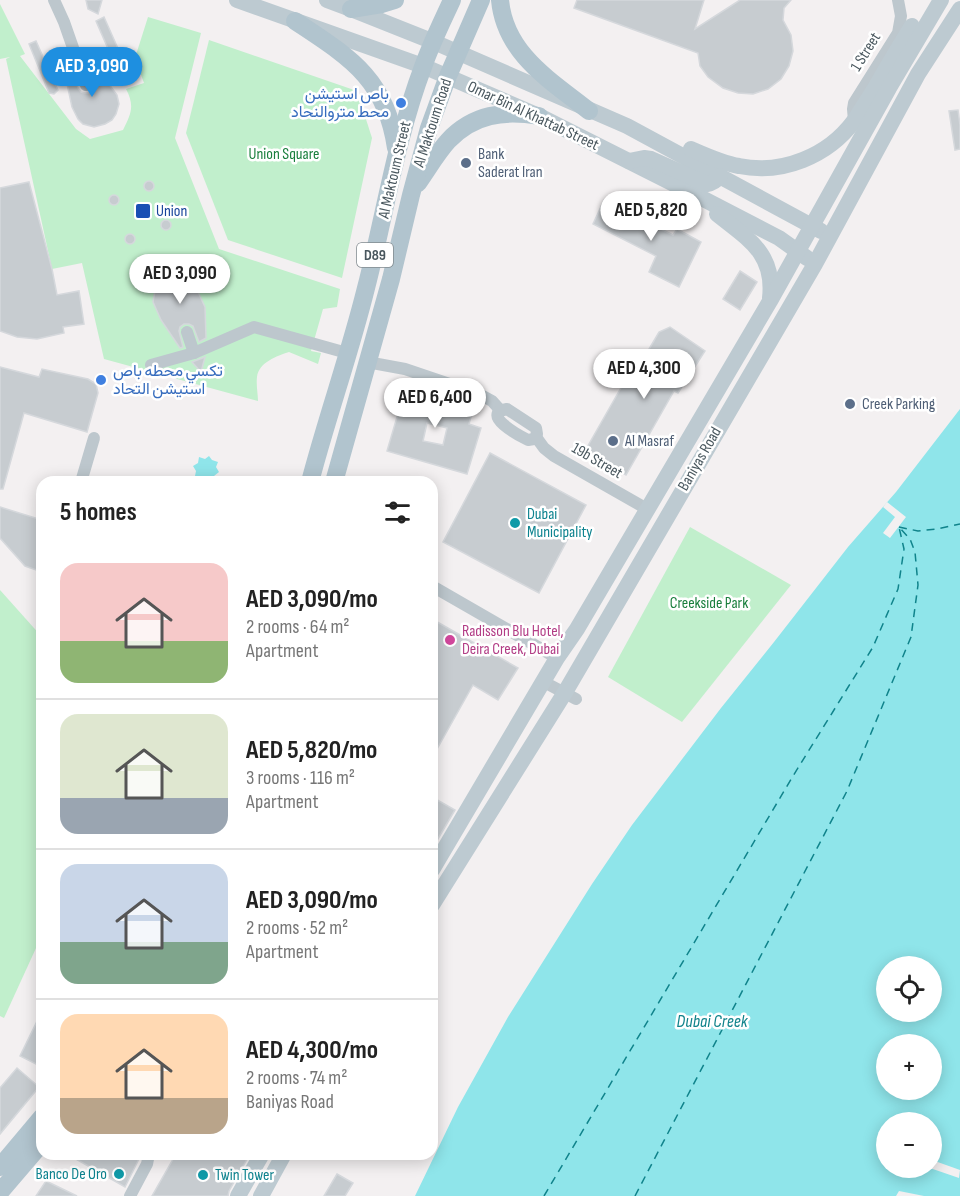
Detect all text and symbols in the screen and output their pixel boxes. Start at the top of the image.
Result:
street label: 1 Street [847,29,885,75]
pin: AED 3,090 [23,47,161,98]
text: AED 3,090 [55,54,129,78]
street label: Al Maktoum Road [409,76,456,171]
street label: Omar Bin Al Khattab Street [464,77,602,155]
place label: باص استيشن محط متروالنحاد [291,85,389,122]
marker: باص استيشن محط متروالنحاد [394,96,408,110]
street label: Al Maktoum Street [374,120,415,221]
park label: Union Square [249,145,319,164]
place label: Bank Saderat Iran [478,145,543,182]
marker: Bank Saderat Iran [459,156,473,170]
pin: AED 5,820 [582,191,720,242]
text: AED 5,820 [614,198,688,222]
marker: Union [134,202,152,220]
place label: Union [156,202,187,221]
road number: D89 [357,243,393,267]
pin: AED 3,090 [111,254,249,305]
text: AED 3,090 [143,261,217,285]
pin: AED 4,300 [575,349,713,400]
text: AED 4,300 [607,356,681,380]
place label: تكسي محطه باص استيشن التحاد [113,362,223,399]
marker: تكسي محطه باص استيشن التحاد [94,373,108,387]
pin: AED 6,400 [366,378,504,429]
text: AED 6,400 [398,385,472,409]
place label: Creek Parking [862,395,935,414]
marker: Creek Parking [843,397,857,411]
street label: Baniyas Road [674,424,726,494]
place label: Al Masraf [624,432,674,451]
marker: Al Masraf [606,434,620,448]
street label: 19b Street [568,439,626,483]
icon: filters [381,496,414,529]
text: 5 homes [60,497,137,528]
place label: Dubai Municipality [527,505,593,542]
marker: Dubai Municipality [508,516,522,530]
text: AED 3,090/mo [246,584,378,615]
icon: home [108,587,180,659]
park label: Creekside Park [670,594,748,613]
text: 2 rooms · 64 m² [246,615,350,639]
place label: Radisson Blu Hotel, Deira Creek, Dubai [462,622,564,659]
marker: Radisson Blu Hotel, Deira Creek, Dubai [443,633,457,647]
text: Apartment [246,639,319,663]
text: AED 5,820/mo [246,735,377,766]
icon: home [108,738,180,810]
text: 3 rooms · 116 m² [246,766,355,790]
text: Apartment [246,790,319,814]
text: AED 3,090/mo [246,885,378,916]
icon: home [108,888,180,960]
text: 2 rooms · 52 m² [246,916,348,940]
text: Apartment [246,940,319,964]
map controls [876,956,942,1178]
button: locate [876,956,942,1022]
water label: Dubai Creek [677,1011,749,1032]
button: + [876,1034,942,1100]
text: AED 4,300/mo [246,1035,378,1066]
icon: home [108,1038,180,1110]
text: 2 rooms · 74 m² [246,1066,347,1090]
text: Baniyas Road [246,1090,334,1114]
button: − [876,1112,942,1178]
place label: Banco De Oro [36,1165,107,1184]
place label: Twin Tower [215,1166,274,1185]
marker: Banco De Oro [112,1167,126,1181]
marker: Twin Tower [196,1168,210,1182]

